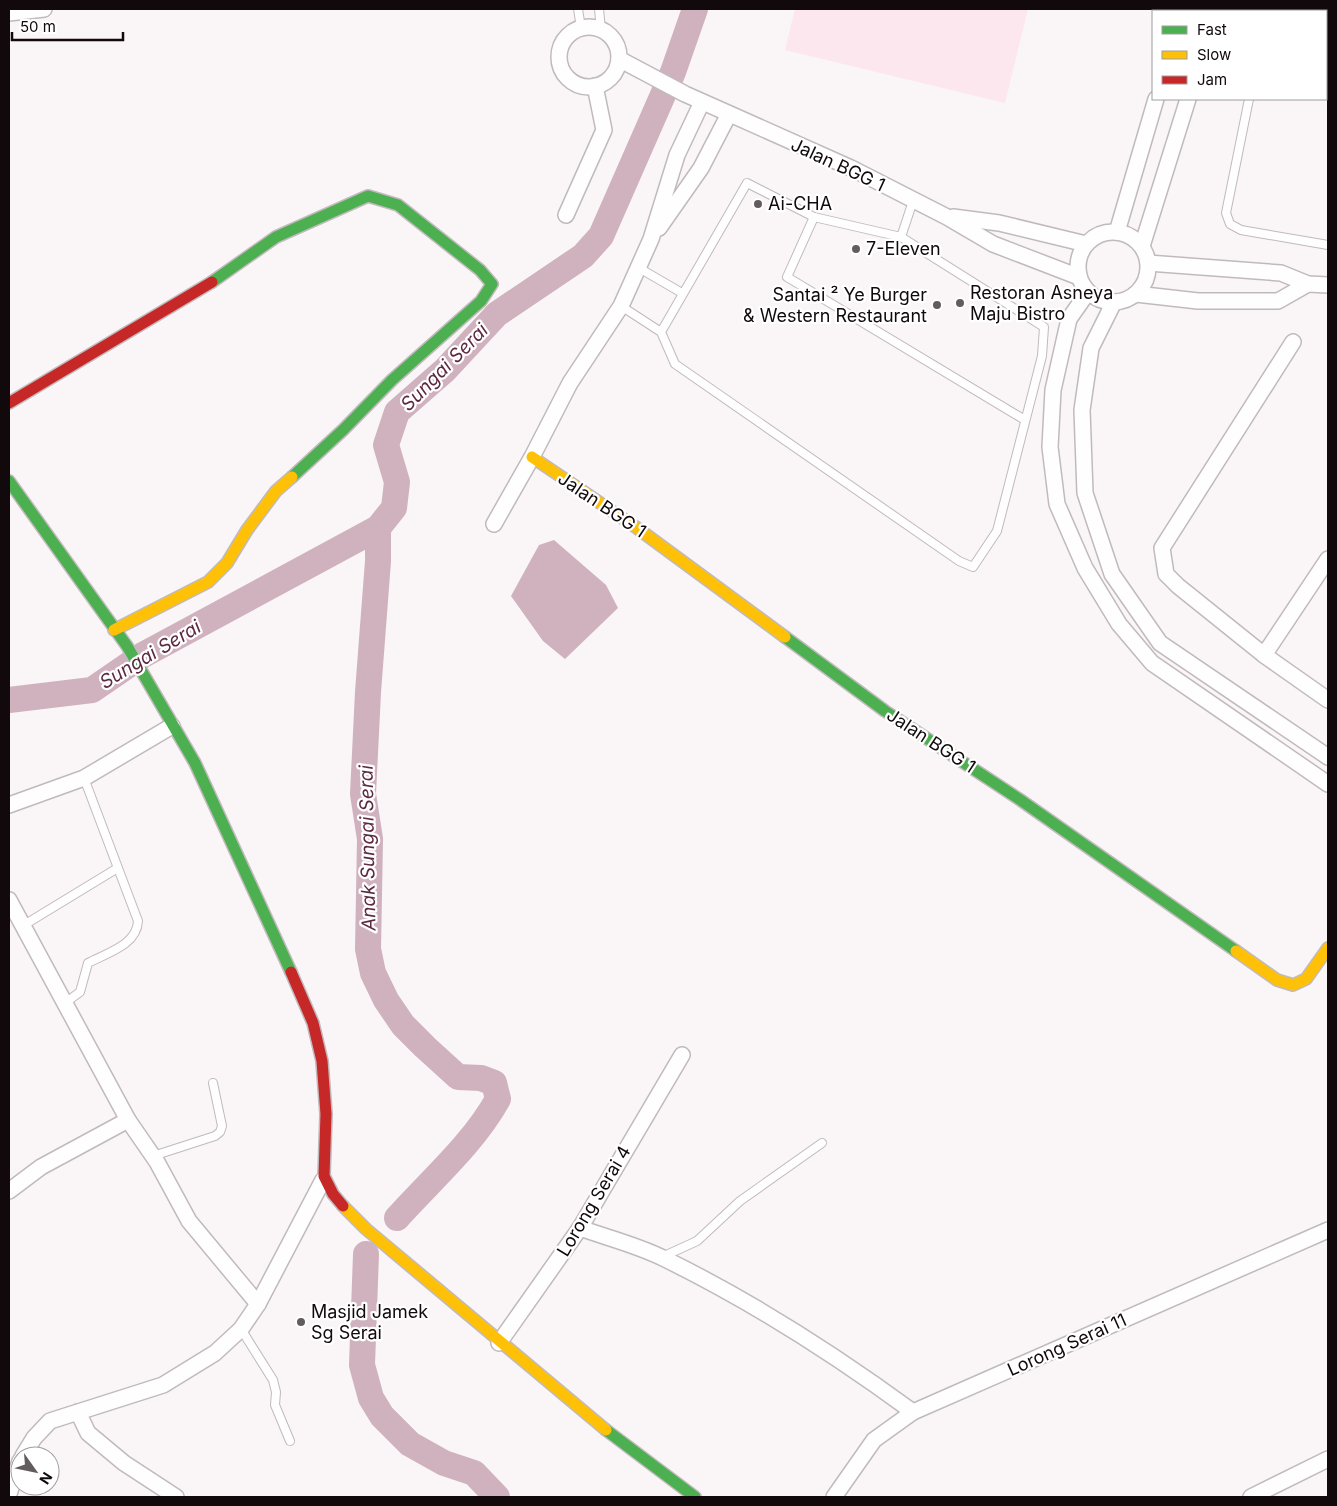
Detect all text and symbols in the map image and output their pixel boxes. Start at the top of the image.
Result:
scale bar [12,10,124,42]
legend [1152,10,1327,100]
text: 50 m [20,17,56,36]
text: Fast [1197,20,1227,39]
text: Slow [1197,45,1231,64]
text: Jam [1197,70,1227,89]
street label: Jalan BGG 1 [788,134,889,196]
place label: Ai-CHA [768,193,832,214]
marker: Ai-CHA [752,198,764,210]
place label: 7-Eleven [866,238,941,259]
marker: 7-Eleven [850,243,862,255]
place label: Restoran Asneya Maju Bistro [970,282,1113,324]
place label: Santai ² Ye Burger & Western Restaurant [743,284,927,326]
marker: Restoran Asneya Maju Bistro [954,297,966,309]
marker: Santai ² Ye Burger & Western Restaurant [931,299,943,311]
water label: Sungai Serai [396,319,493,416]
street label: Jalan BGG 1 [554,467,650,542]
water label: Sungai Serai [95,615,205,694]
street label: Jalan BGG 1 [883,704,980,777]
water label: Anak Sungai Serai [355,764,380,932]
street label: Lorong Serai 4 [552,1142,635,1260]
place label: Masjid Jamek Sg Serai [311,1301,428,1343]
street label: Lorong Serai 11 [1004,1309,1130,1380]
marker: Masjid Jamek Sg Serai [295,1316,307,1328]
north arrow [10,1446,60,1496]
text: N [36,1469,56,1487]

